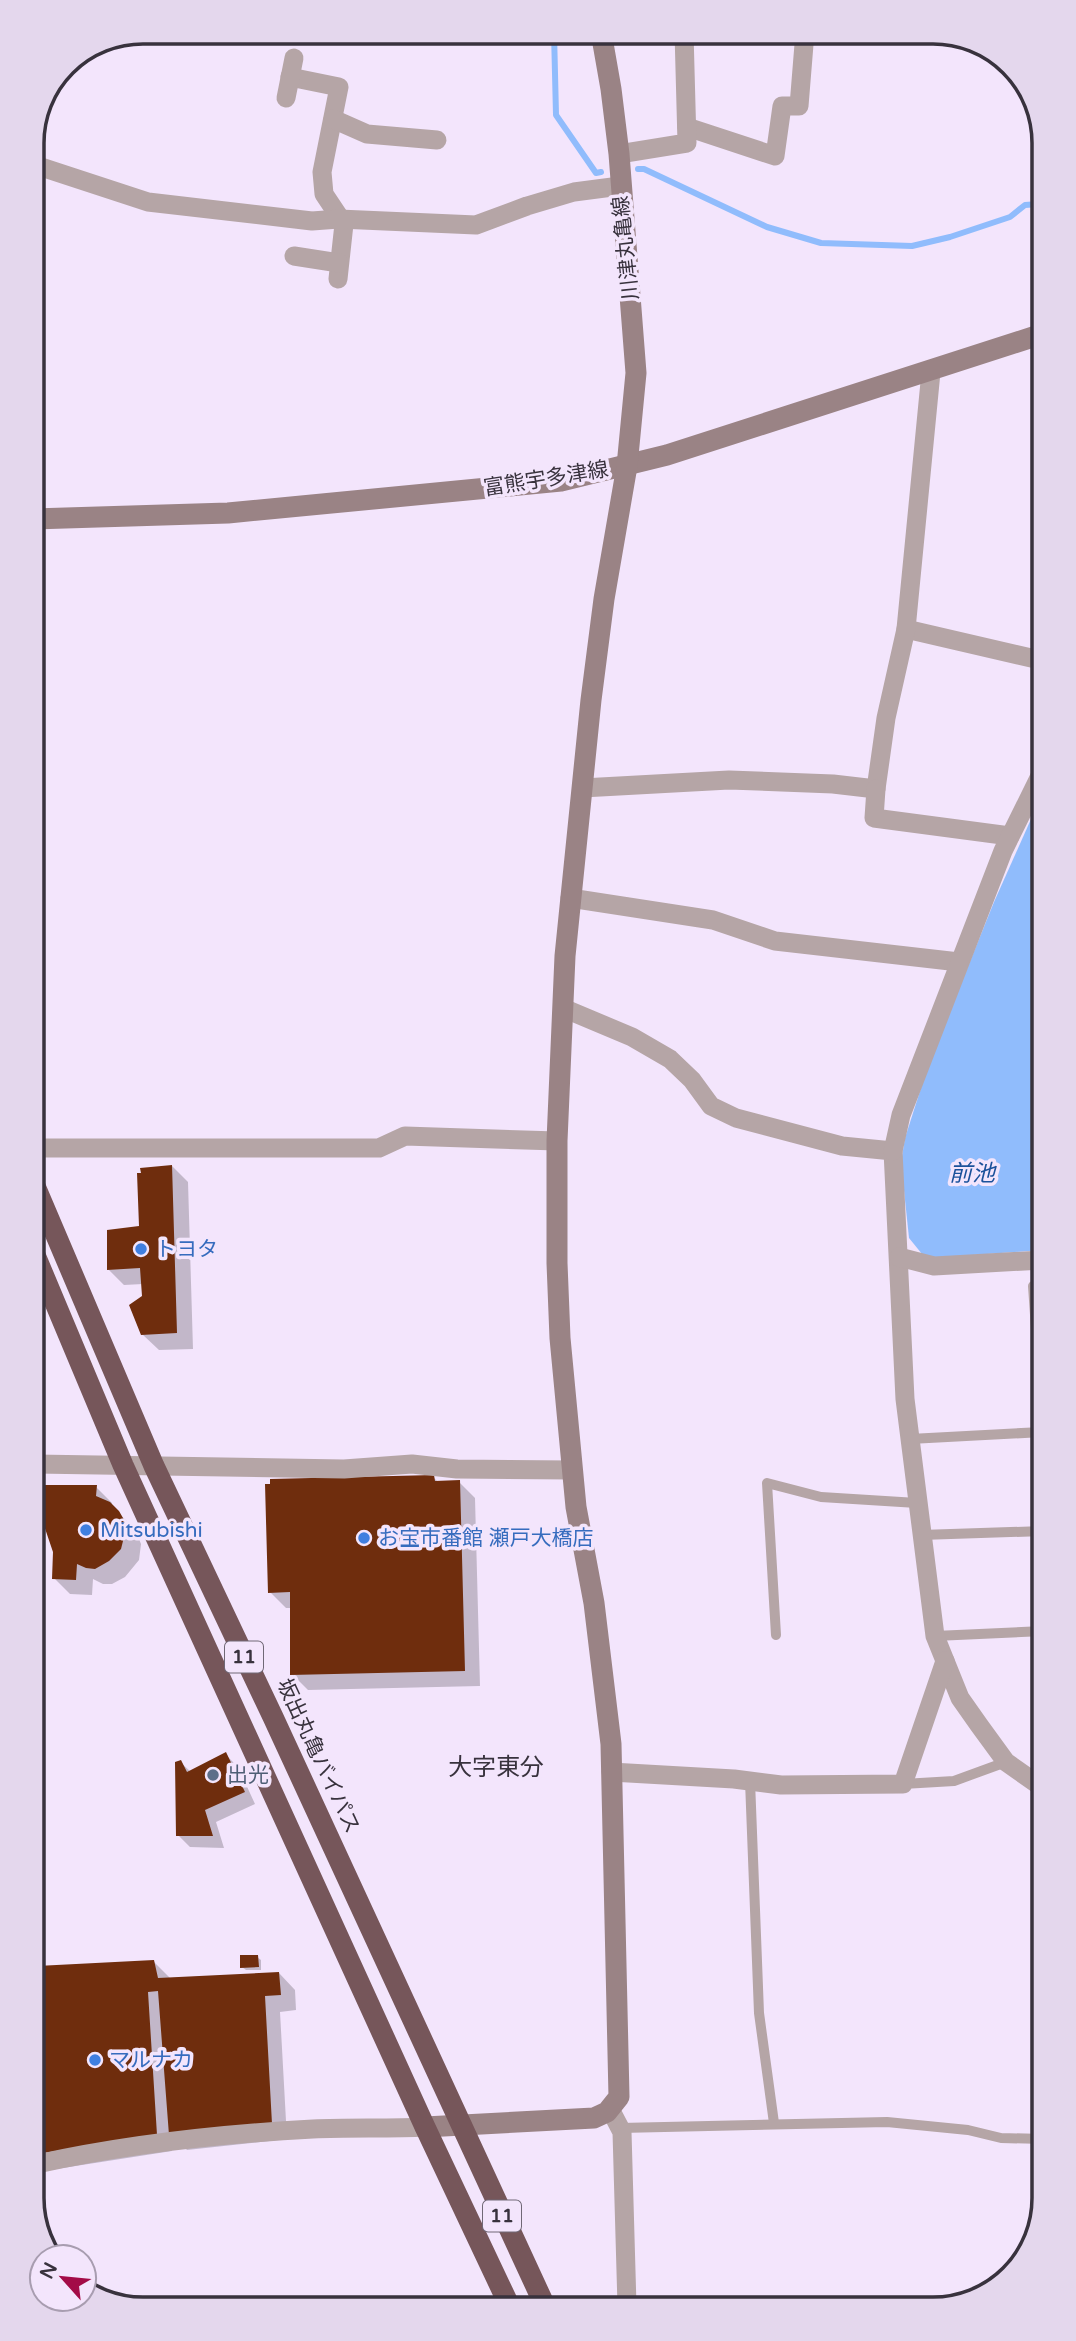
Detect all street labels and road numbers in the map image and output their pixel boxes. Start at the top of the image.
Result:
street label: 川津丸亀線 [608,194,644,302]
street label: 富熊宇多津線 [482,457,610,501]
road number: 11 [225,1642,263,1672]
street label: 坂出丸亀バイパス [271,1675,365,1837]
road number: 11 [483,2200,521,2232]

